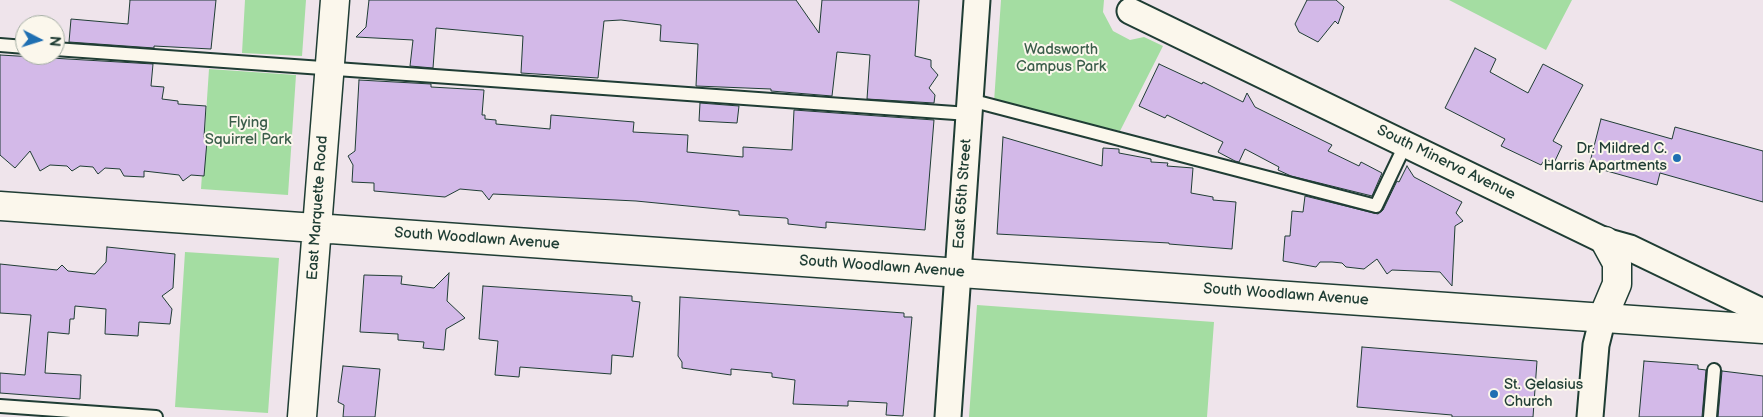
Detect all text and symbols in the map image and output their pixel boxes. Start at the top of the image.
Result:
north arrow [15,15,65,65]
text: N [46,35,63,47]
park label: Wadsworth Campus Park [1016,41,1106,76]
park label: Flying Squirrel Park [205,114,291,149]
street label: South Minerva Avenue [1374,122,1518,204]
street label: East Marquette Road [304,135,332,281]
street label: East 65th Street [950,138,976,250]
place label: Dr. Mildred C. Harris Apartments [1544,140,1667,175]
marker: Dr. Mildred C. Harris Apartments [1671,152,1683,164]
street label: South Woodlawn Avenue [394,224,560,254]
street label: South Woodlawn Avenue [799,252,965,282]
street label: South Woodlawn Avenue [1203,280,1369,310]
place label: St. Gelasius Church [1504,376,1583,411]
marker: St. Gelasius Church [1488,388,1500,400]

